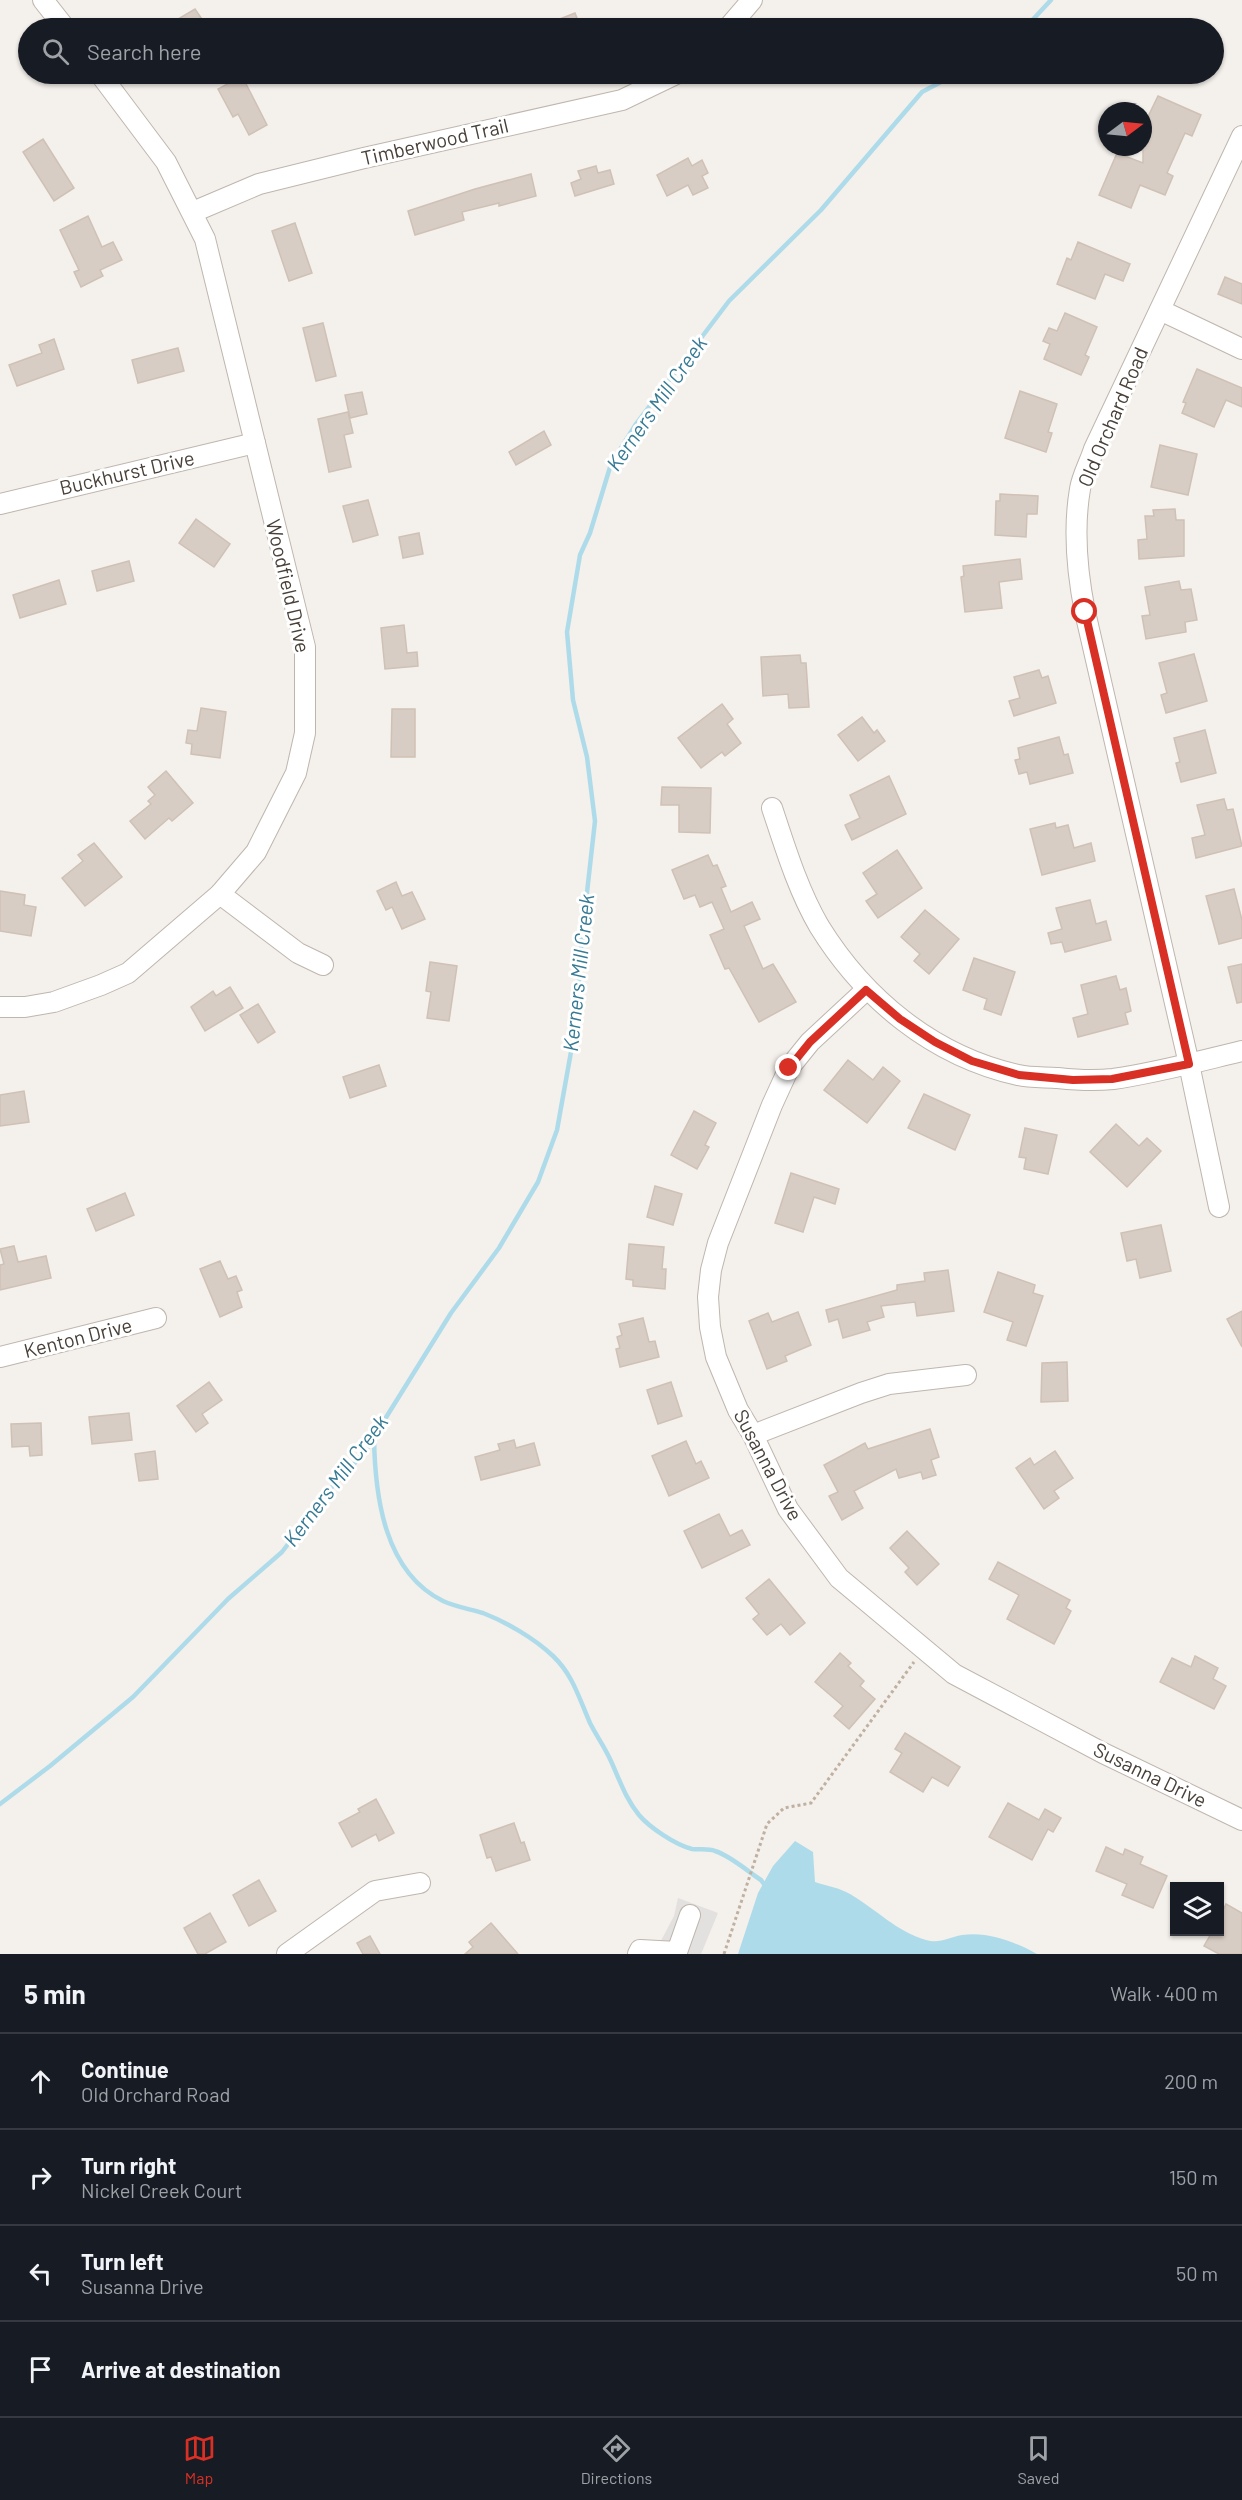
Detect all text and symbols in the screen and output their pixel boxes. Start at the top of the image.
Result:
search box [18,18,1224,84]
icon: search [39,35,72,68]
text: Search here [87,38,201,64]
north arrow [1098,102,1152,156]
street label: Timberwood Trail [359,112,511,170]
water label: Kerners Mill Creek [600,331,712,475]
street label: Old Orchard Road [1072,343,1152,490]
street label: Buckhurst Drive [57,445,196,499]
street label: Woodfield Drive [262,517,316,655]
route start [1071,598,1097,624]
water label: Kerners Mill Creek [557,892,598,1053]
route end [775,1054,801,1080]
street label: Kenton Drive [21,1312,134,1362]
street label: Susanna Drive [730,1405,808,1524]
water label: Kerners Mill Creek [277,1409,393,1551]
street label: Susanna Drive [1090,1736,1211,1812]
map controls [1170,1882,1224,1936]
button: layers [1170,1882,1224,1936]
text: 5 min [24,1978,86,2009]
text: Walk · 400 m [1110,1981,1218,2005]
text: Continue [81,2056,169,2082]
icon: ahead [24,2065,57,2098]
text: 200 m [1164,2069,1218,2093]
text: Old Orchard Road [81,2082,230,2106]
text: Turn right [81,2152,176,2178]
icon: right [24,2161,57,2194]
text: 150 m [1169,2165,1218,2189]
text: Nickel Creek Court [81,2178,242,2202]
text: Turn left [81,2248,164,2274]
icon: left [24,2257,57,2290]
text: 50 m [1176,2261,1218,2285]
text: Susanna Drive [81,2274,204,2298]
icon: arrive [24,2353,57,2386]
text: Arrive at destination [81,2356,280,2382]
tab: Map [183,2432,216,2487]
tab: Directions [581,2432,652,2487]
tab: Saved [1017,2432,1059,2487]

